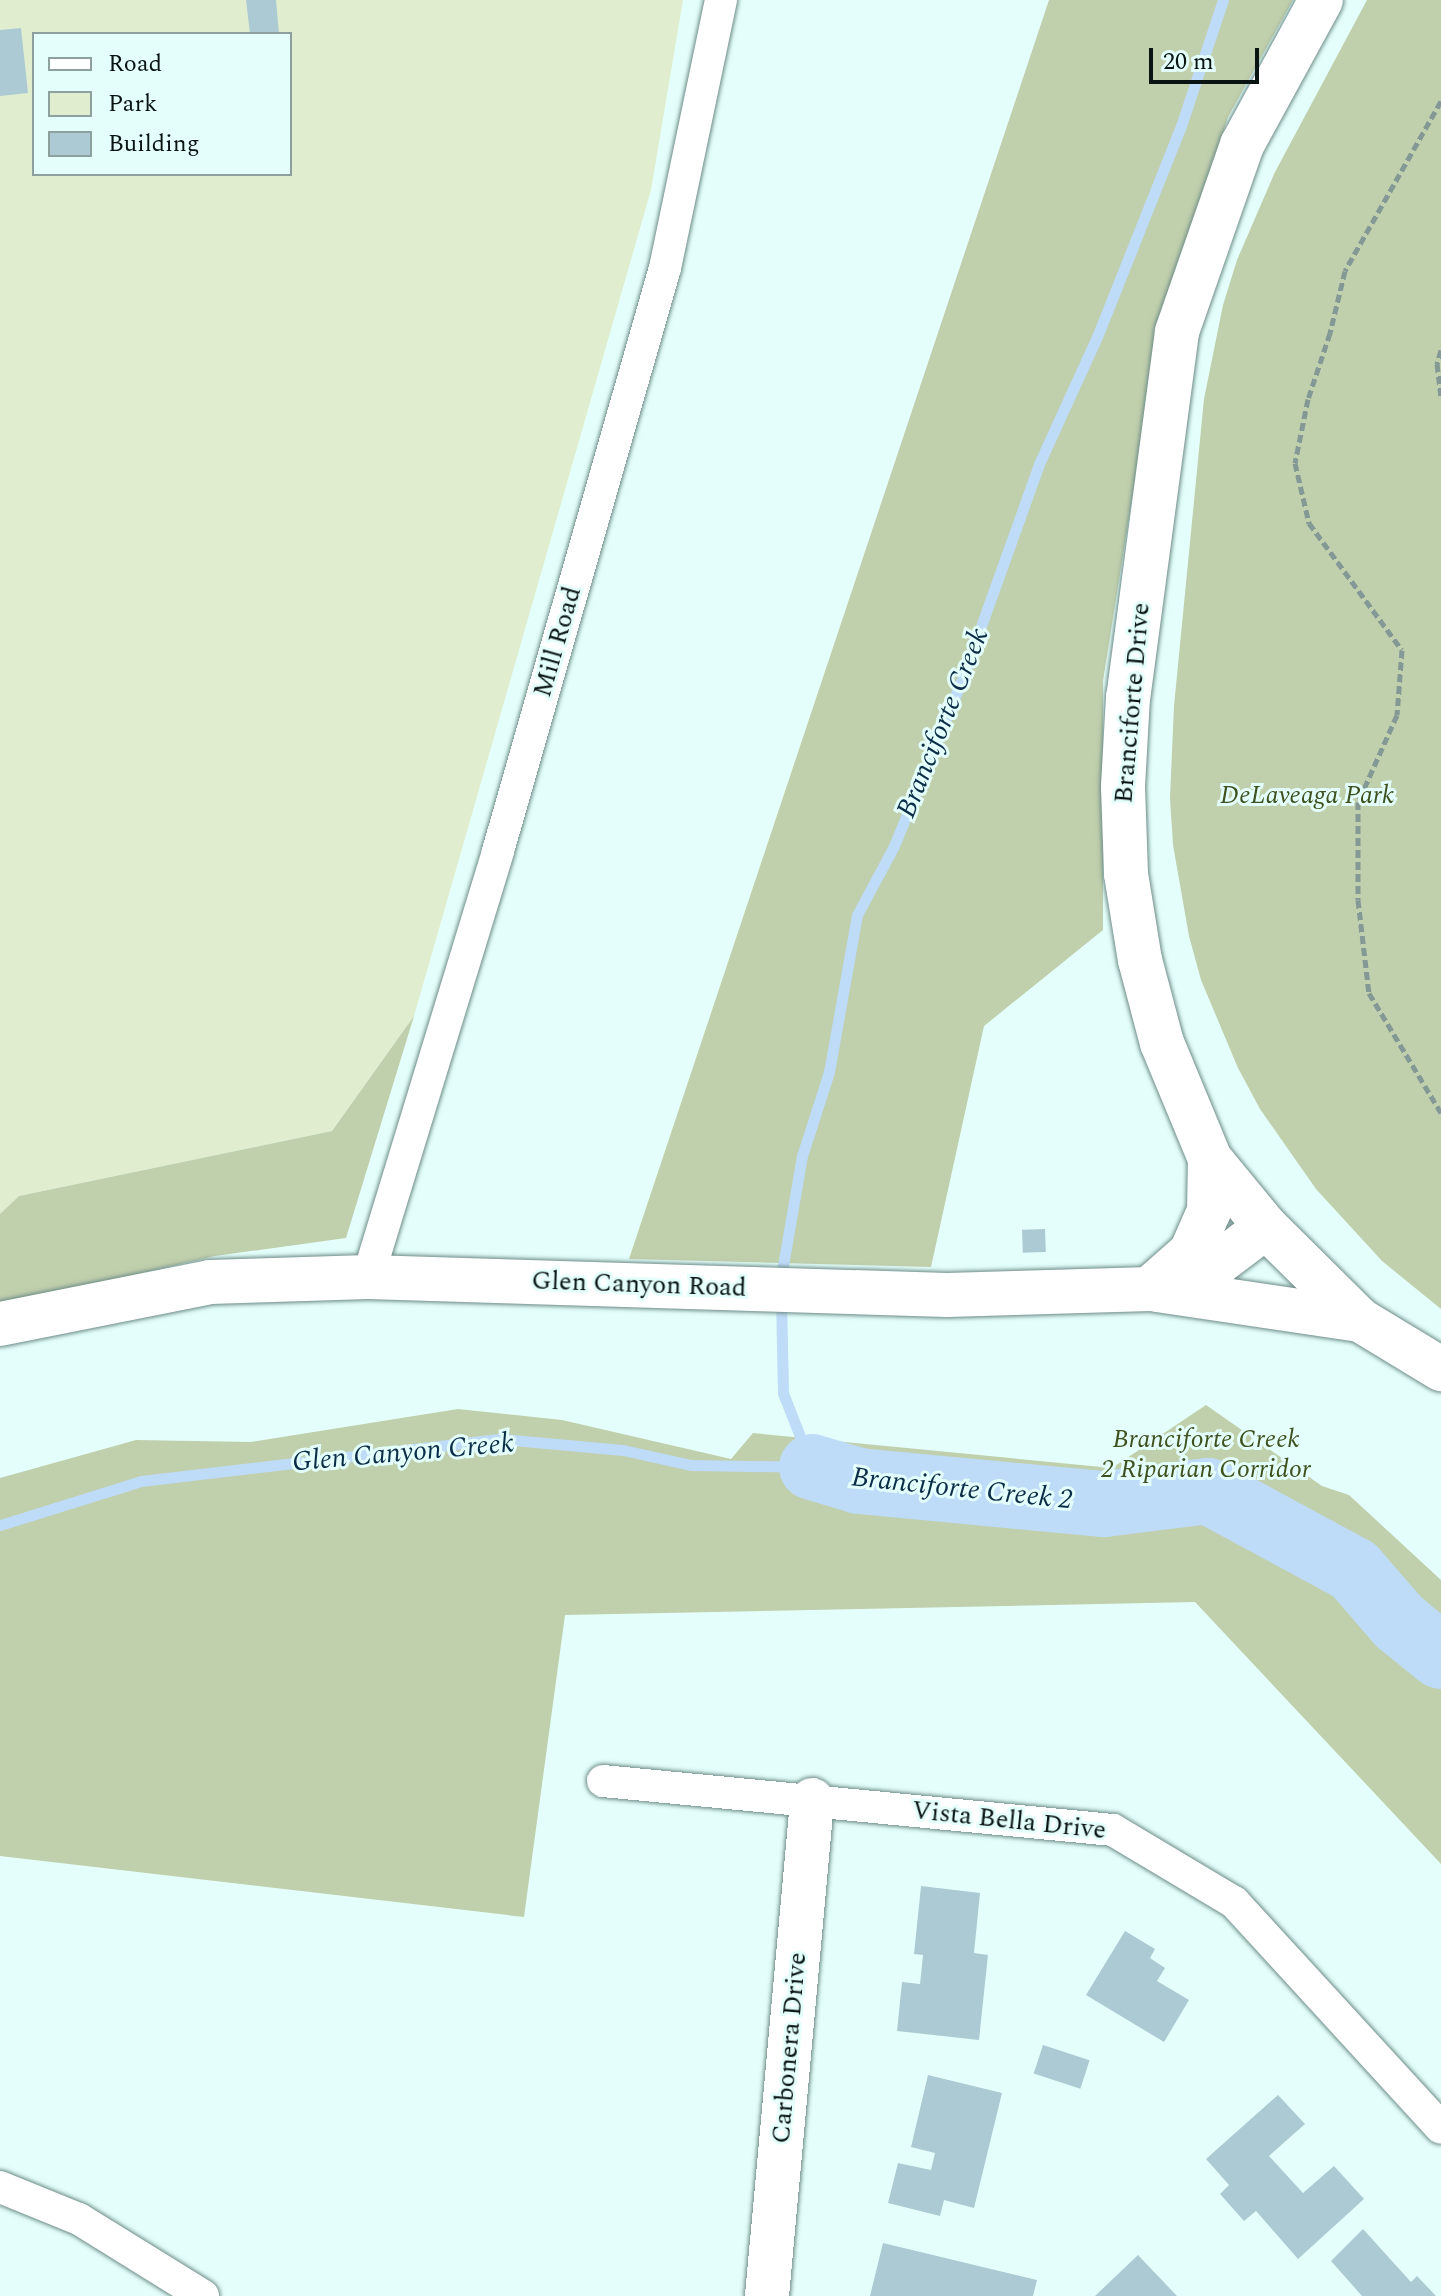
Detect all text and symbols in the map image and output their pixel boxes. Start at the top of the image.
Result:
legend [32,32,292,176]
scale bar [1153,32,1263,82]
text: 20 m [1163,44,1214,80]
text: Road [108,46,162,82]
text: Park [108,86,158,122]
text: Building [108,126,200,162]
street label: Mill Road [527,583,589,701]
street label: Branciforte Drive [1109,601,1157,805]
water label: Branciforte Creek [890,623,996,823]
park label: DeLaveaga Park [1220,780,1394,812]
street label: Glen Canyon Road [531,1266,747,1304]
park label: Branciforte Creek 2 Riparian Corridor [1101,1424,1311,1486]
water label: Glen Canyon Creek [291,1427,515,1479]
water label: Branciforte Creek 2 [850,1461,1074,1517]
street label: Vista Bella Drive [910,1795,1108,1847]
street label: Carbonera Drive [766,1951,814,2145]

